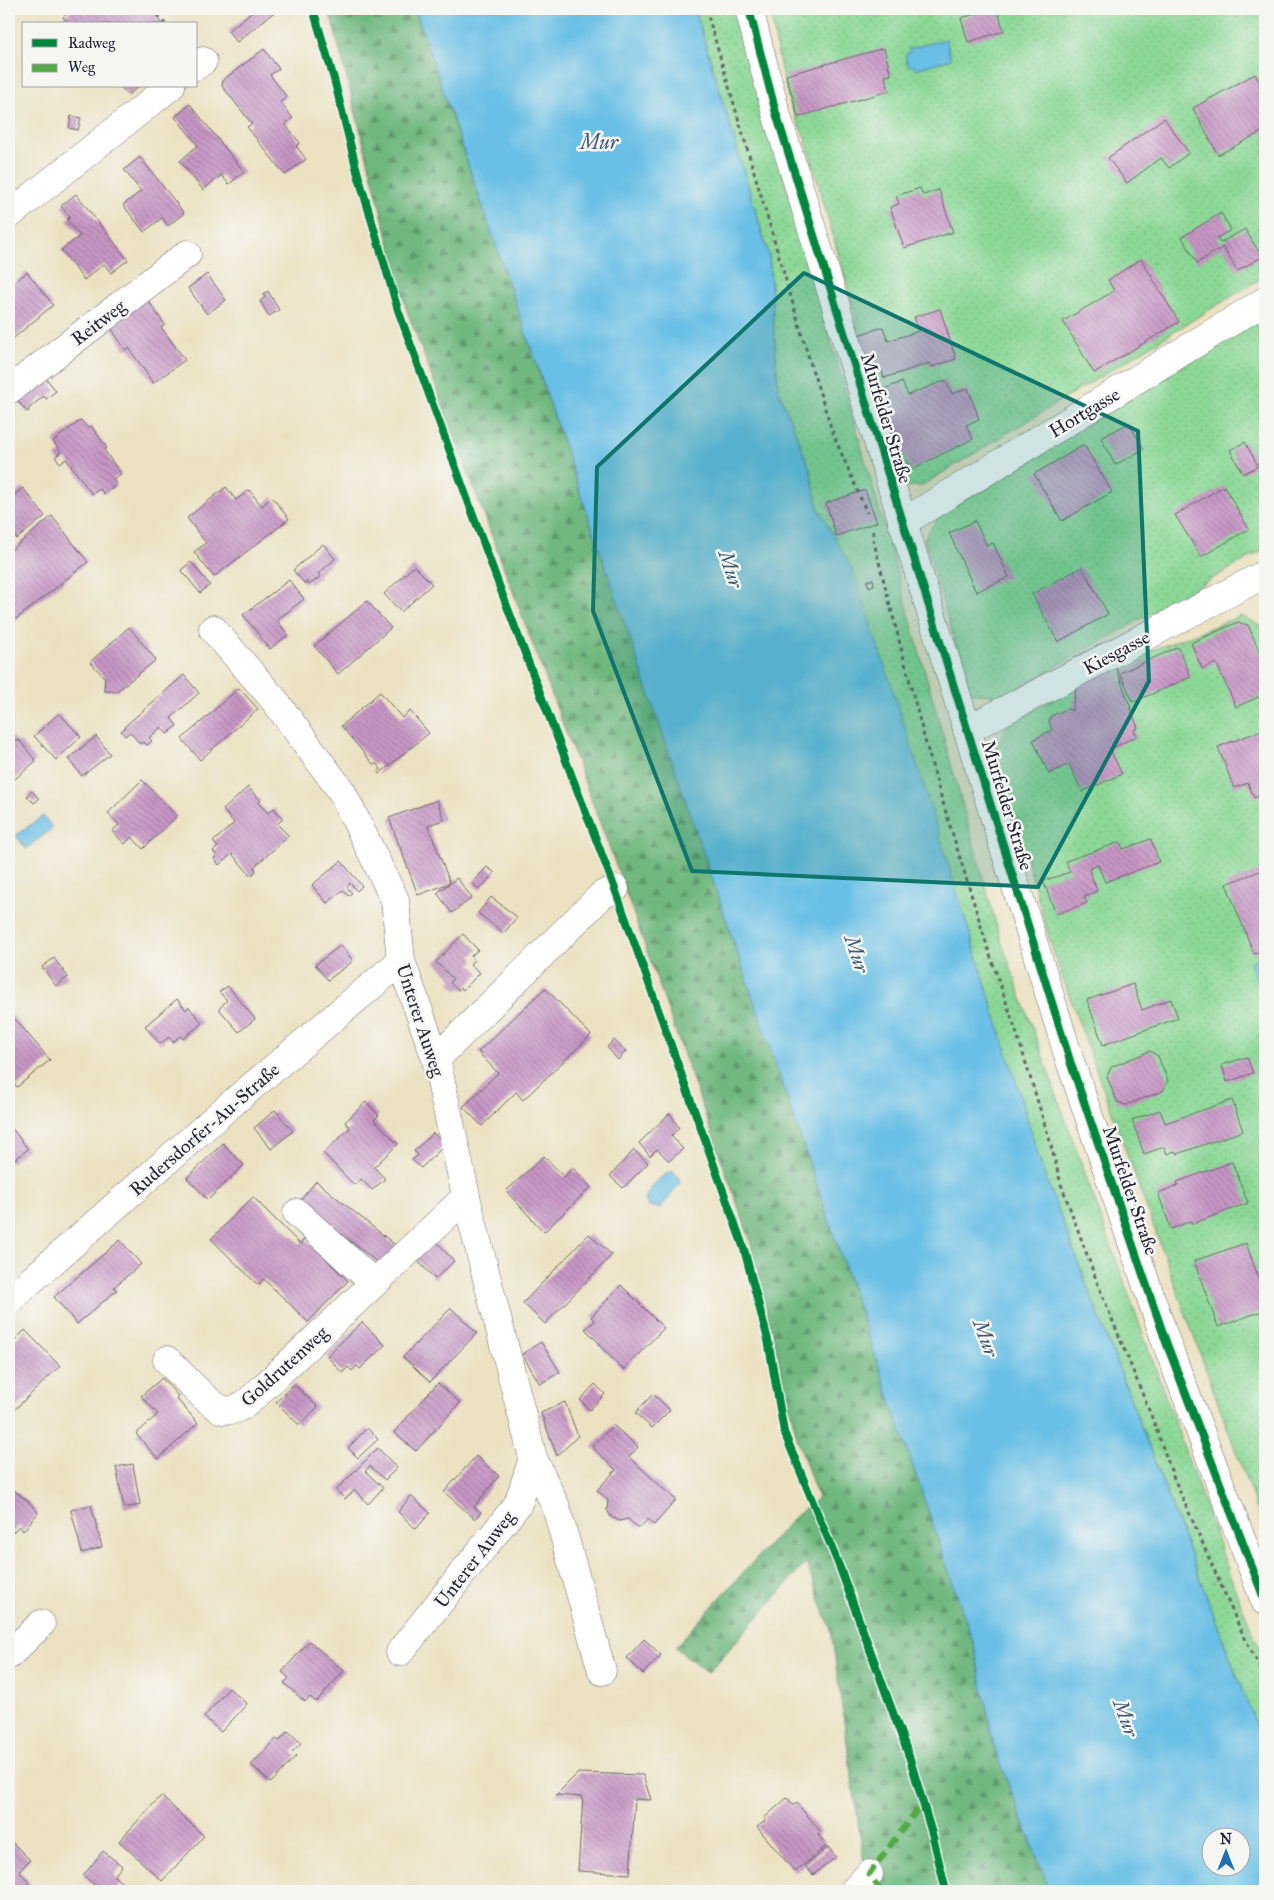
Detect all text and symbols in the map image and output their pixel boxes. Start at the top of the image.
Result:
legend [22,22,198,88]
text: Radweg [68,34,116,52]
text: Weg [68,58,96,76]
water label: Mur [578,130,620,154]
street label: Reitweg [67,294,131,351]
street label: Murfelder Straße [856,350,917,486]
street label: Hortgasse [1045,382,1124,443]
water label: Mur [713,545,749,592]
street label: Kiesgasse [1079,625,1154,680]
street label: Murfelder Straße [977,737,1038,873]
water label: Mur [839,930,875,977]
street label: Unterer Auweg [391,961,450,1080]
street label: Rudersdorfer-Au-Straße [125,1058,284,1201]
street label: Murfelder Straße [1098,1123,1163,1258]
water label: Mur [968,1314,1004,1362]
street label: Goldrutenweg [236,1321,333,1412]
street label: Unterer Auweg [429,1506,520,1613]
water label: Mur [1108,1694,1144,1742]
north arrow [1202,1828,1252,1878]
text: N [1220,1831,1232,1848]

